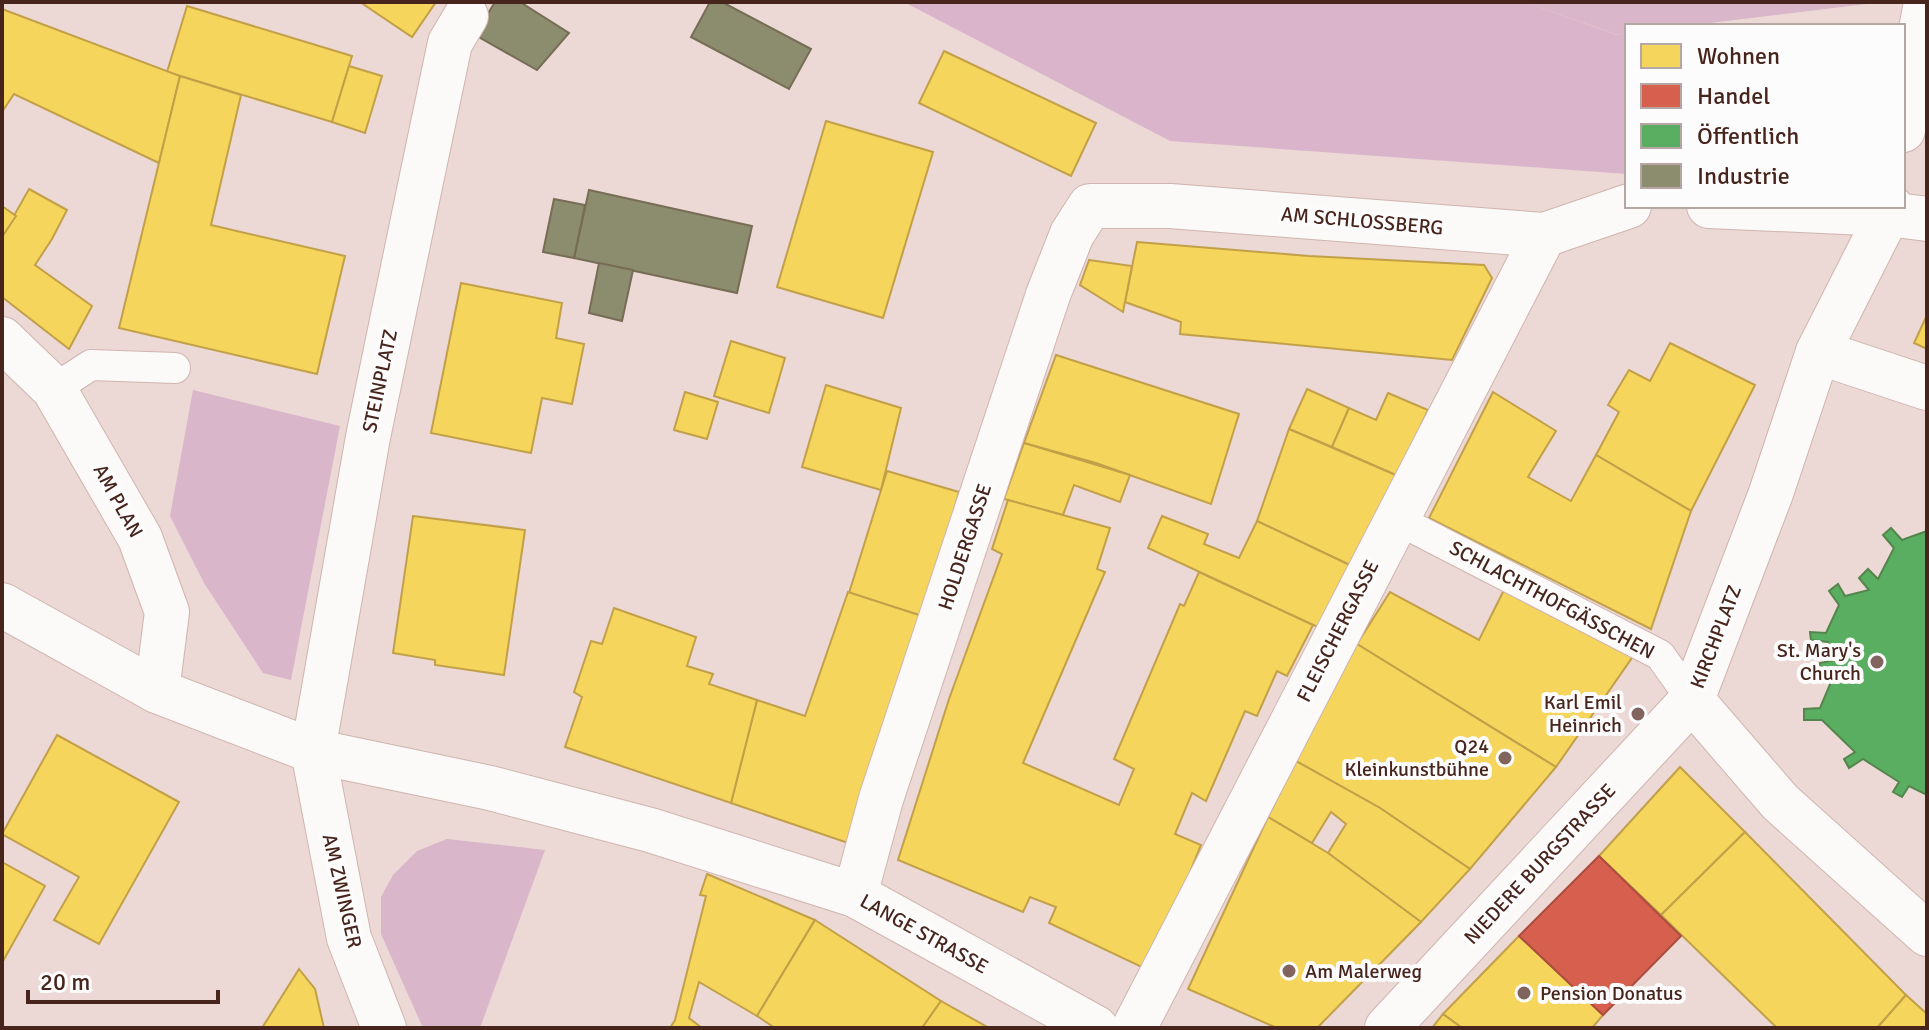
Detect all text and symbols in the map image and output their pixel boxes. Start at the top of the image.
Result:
legend [1625,24,1905,208]
text: Wohnen [1697,41,1780,71]
text: Handel [1697,81,1770,111]
text: Öffentlich [1697,121,1799,151]
text: Industrie [1697,161,1790,191]
street label: AM SCHLOSSBERG [1280,201,1444,241]
street label: STEINPLATZ [357,327,403,435]
street label: AM PLAN [88,460,148,542]
street label: HOLDERGASSE [933,481,997,613]
street label: SCHLACHTHOFGÄSSCHEN [1445,535,1659,665]
street label: FLEISCHERGASSE [1291,556,1385,706]
street label: KIRCHPLATZ [1685,582,1747,692]
place label: St. Mary's Church [1777,638,1861,686]
marker: St. Mary's Church [1868,653,1886,671]
place label: Karl Emil Heinrich [1544,690,1622,738]
marker: Karl Emil Heinrich [1629,705,1647,723]
place label: Q24 Kleinkunstbühne [1344,734,1489,782]
marker: Q24 Kleinkunstbühne [1496,749,1514,767]
street label: NIEDERE BURGSTRASSE [1459,778,1621,950]
street label: AM ZWINGER [317,831,367,951]
street label: LANGE STRASSE [855,888,993,980]
scale bar [28,954,218,1004]
place label: Am Malerweg [1305,959,1422,984]
marker: Am Malerweg [1280,962,1298,980]
text: 20 m [40,967,90,997]
place label: Pension Donatus [1540,981,1683,1006]
marker: Pension Donatus [1515,984,1533,1002]

